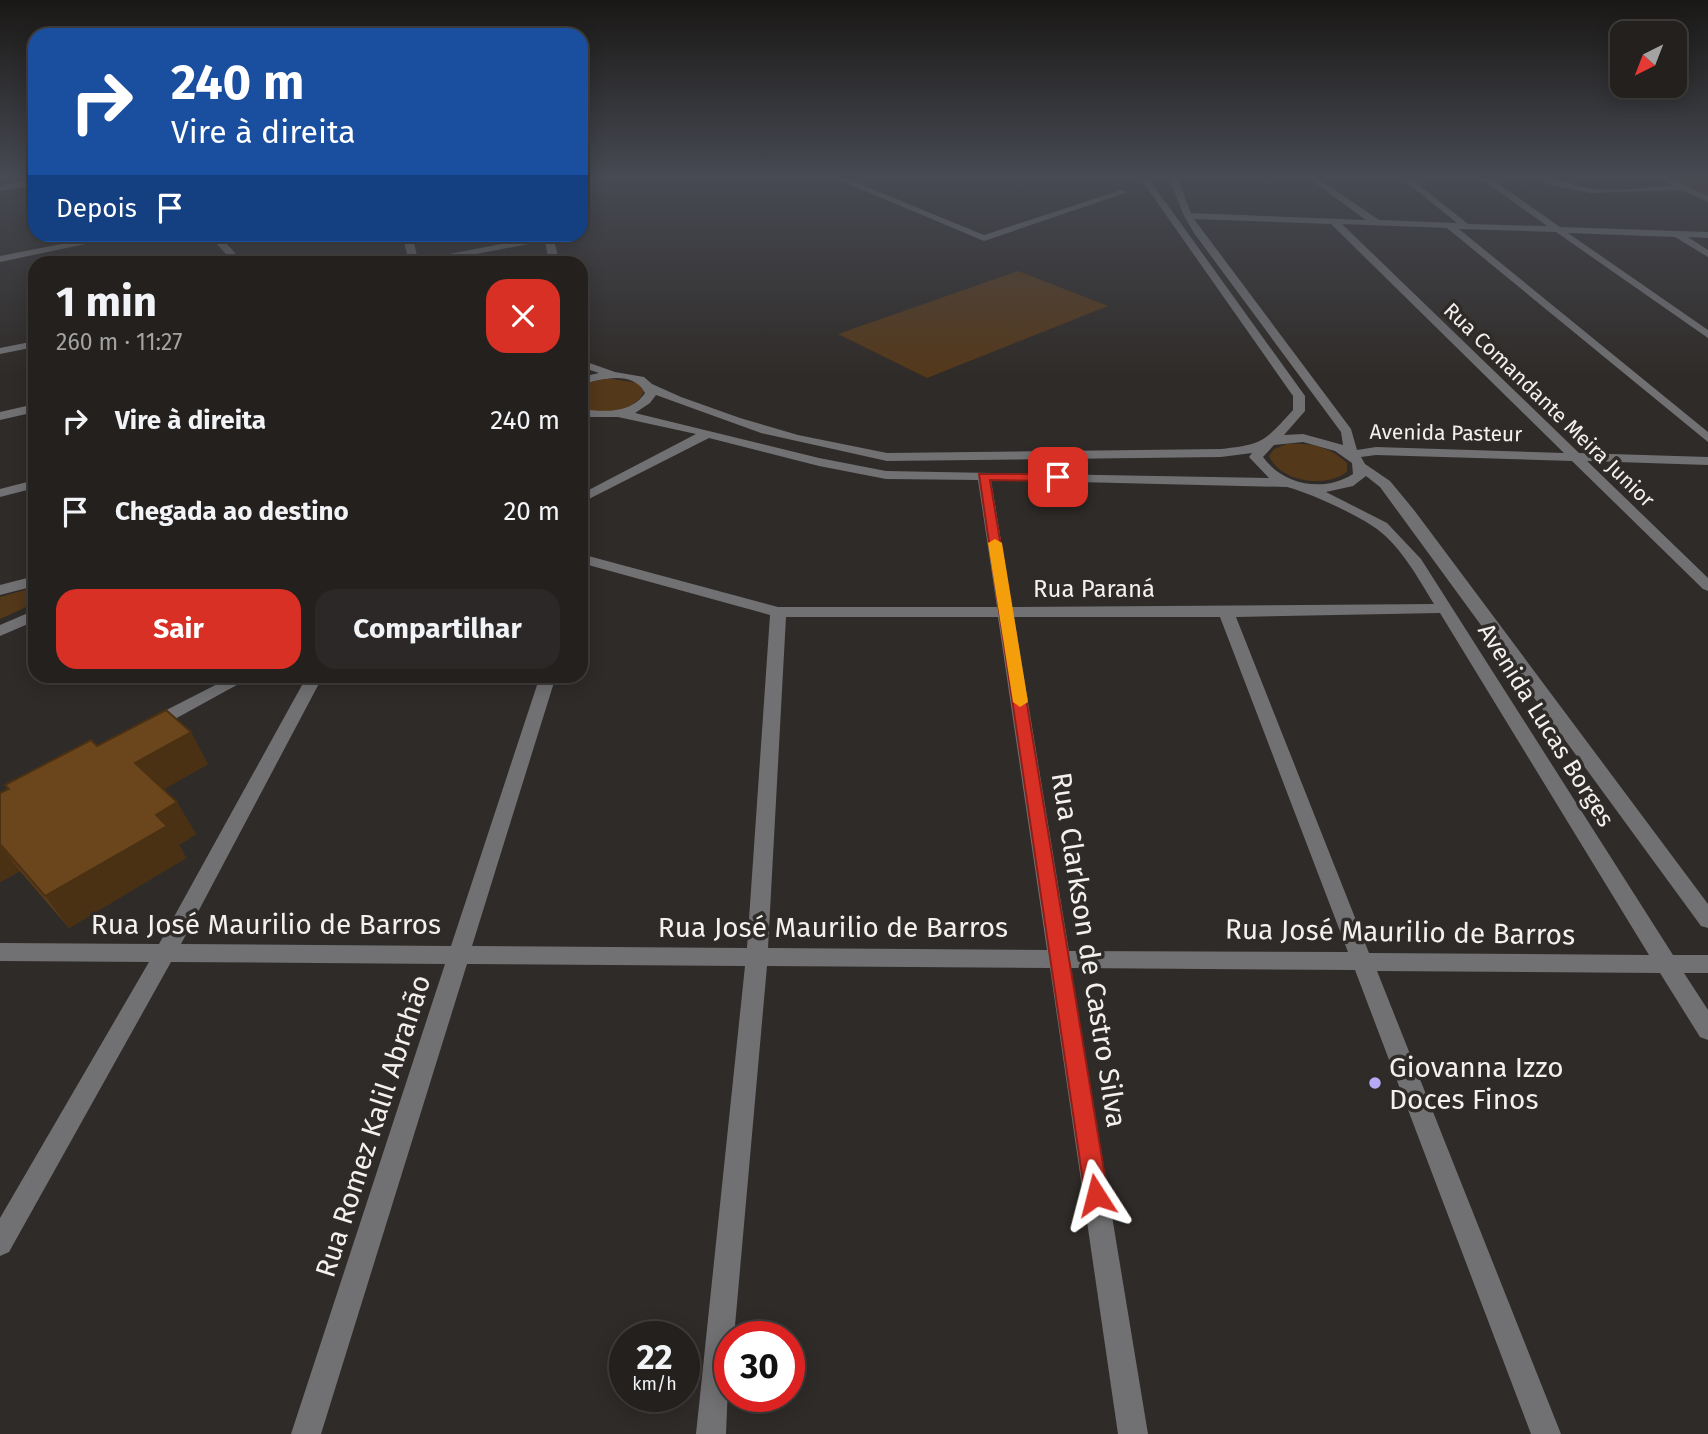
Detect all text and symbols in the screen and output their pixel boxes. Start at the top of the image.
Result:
north arrow [1610,21,1687,98]
map controls [1610,21,1687,98]
text: 240 m [171,53,304,112]
icon: right [56,56,147,147]
text: Vire à direita [171,113,356,151]
icon: arrive [151,189,189,227]
text: Depois [56,193,137,224]
text: 1 min [56,277,157,327]
button: close [486,279,560,353]
street label: Rua Comandante Meira Junior [1438,297,1660,513]
text: 260 m · 11:27 [56,328,182,356]
icon: right [56,402,94,440]
text: Vire à direita [115,405,266,436]
text: 240 m [490,405,560,436]
street label: Avenida Pasteur [1369,419,1523,447]
pin [1028,447,1088,507]
icon: arrive [1039,458,1077,496]
icon: arrive [56,493,94,531]
text: Chegada ao destino [115,496,349,527]
text: 20 m [503,496,560,527]
street label: Rua Paraná [1033,575,1155,603]
button: Sair [56,589,301,669]
button: Compartilhar [315,589,560,669]
street label: Avenida Lucas Borges [1472,618,1620,832]
street label: Rua Clarkson de Castro Silva [1045,770,1133,1130]
street label: Rua José Maurilio de Barros [91,908,441,941]
street label: Rua José Maurilio de Barros [658,911,1008,944]
street label: Rua José Maurilio de Barros [1225,912,1575,952]
street label: Rua Romez Kalil Abrahão [308,971,438,1281]
place label: Giovanna Izzo Doces Finos [1389,1051,1564,1116]
marker: Giovanna Izzo Doces Finos [1367,1075,1383,1091]
position arrow [1059,1158,1133,1232]
speed limit sign: 30 [714,1321,805,1412]
text: 22 [636,1336,673,1378]
text: km/h [632,1373,677,1395]

